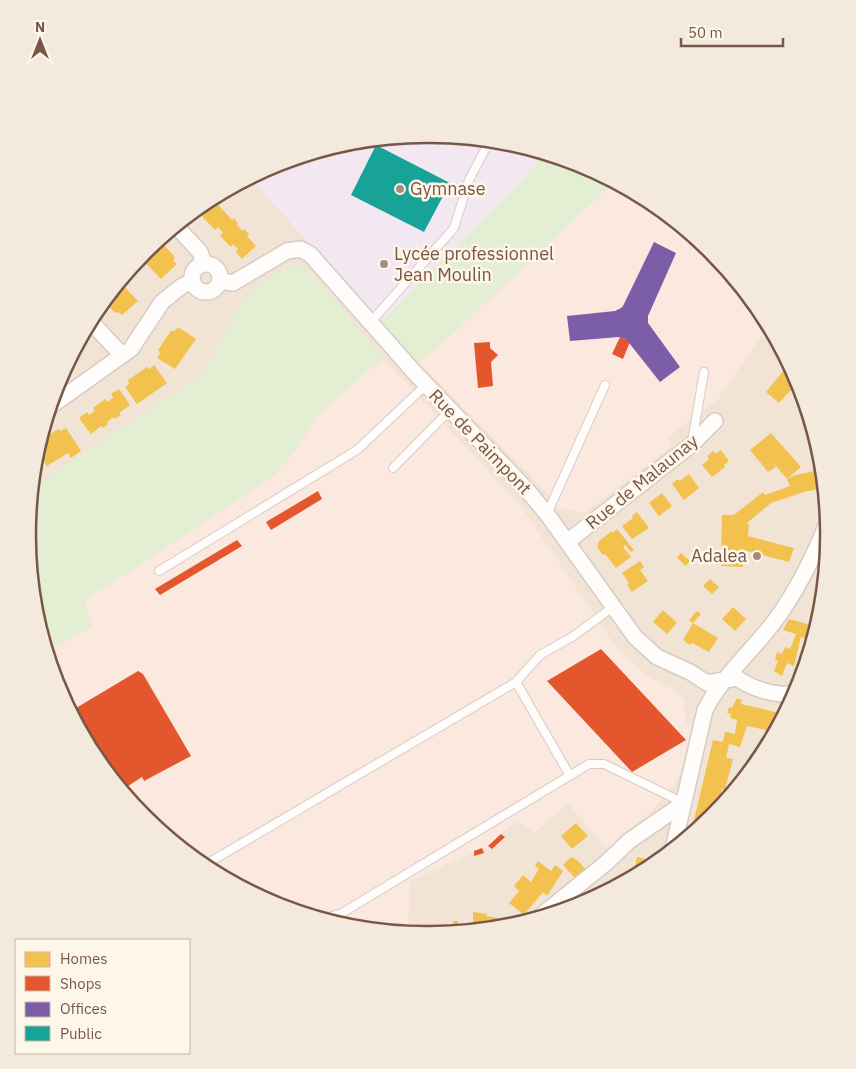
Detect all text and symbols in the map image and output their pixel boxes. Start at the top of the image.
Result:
north arrow [15,15,65,65]
scale bar [681,15,784,47]
text: N [35,18,45,36]
text: 50 m [688,23,723,42]
place label: Gymnase [410,177,486,200]
marker: Gymnase [394,183,406,195]
place label: Lycée professionnel Jean Moulin [394,242,554,286]
marker: Lycée professionnel Jean Moulin [378,258,390,270]
street label: Rue de Paimpont [424,384,537,499]
street label: Rue de Malaunay [581,429,703,534]
place label: Adalea [691,544,747,567]
marker: Adalea [751,550,763,562]
legend [15,939,190,1054]
text: Homes [60,949,108,968]
text: Shops [60,974,102,993]
text: Offices [60,999,107,1018]
text: Public [60,1024,102,1043]

